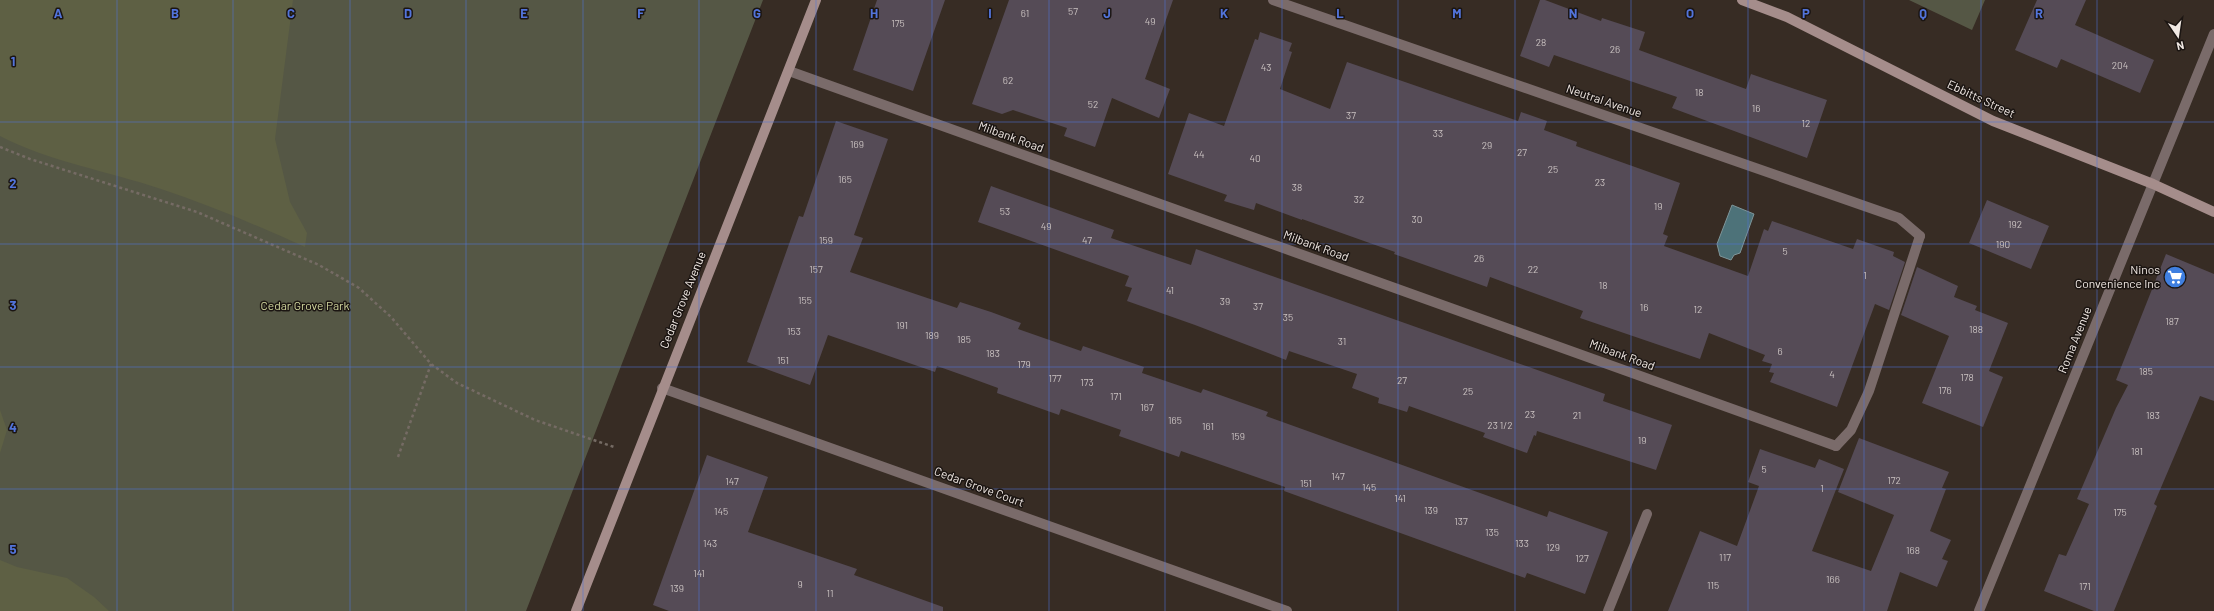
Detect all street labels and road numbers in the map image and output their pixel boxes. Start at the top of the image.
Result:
street label: Ebbitts Street [1945,76,2018,120]
street label: Neutral Avenue [1565,81,1644,120]
street label: Milbank Road [977,118,1046,154]
street label: Milbank Road [1282,227,1351,263]
street label: Cedar Grove Avenue [656,249,708,350]
street label: Roma Avenue [2054,304,2094,375]
street label: Milbank Road [1588,336,1657,372]
street label: Cedar Grove Court [933,463,1026,509]

